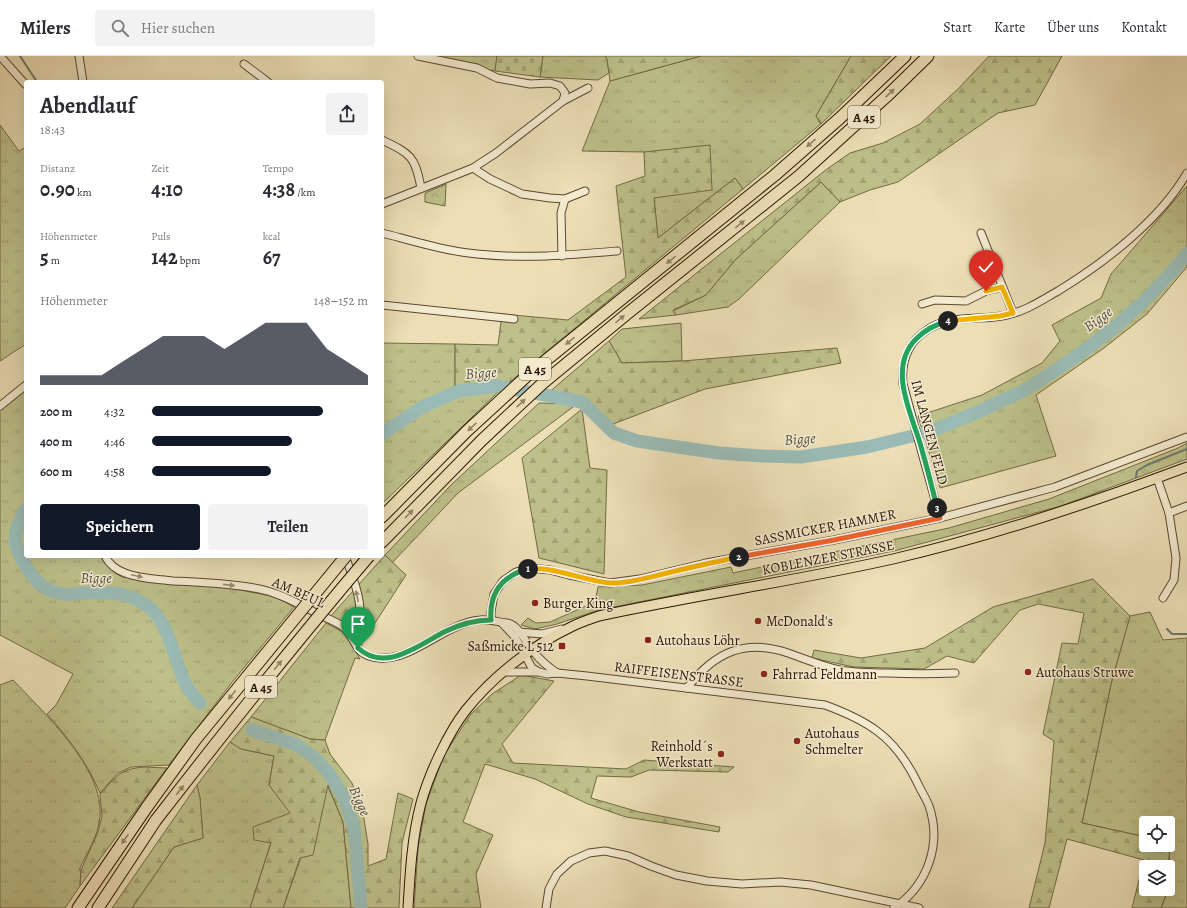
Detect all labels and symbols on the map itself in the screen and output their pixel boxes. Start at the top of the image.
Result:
one-way arrow [885,88,895,98]
road number: A 45 [848,106,880,128]
one-way arrow [806,139,816,148]
one-way arrow [734,219,745,228]
pin [969,250,1003,291]
one-way arrow [665,255,676,264]
water label: Bigge [1080,301,1117,336]
pin: 4 [938,311,958,331]
one-way arrow [615,314,625,323]
one-way arrow [564,337,575,346]
road number: A 45 [519,358,551,380]
water label: Bigge [465,362,498,384]
street label: IM LANGEN FELD [906,378,953,487]
one-way arrow [516,398,526,408]
one-way arrow [467,422,477,432]
water label: Bigge [784,428,817,450]
pin: 3 [927,498,947,518]
street label: SASSMICKER HAMMER [753,504,898,551]
one-way arrow [404,509,414,519]
street label: KOBLENZER STRASSE [760,535,896,580]
pin: 2 [729,547,749,567]
pin: 1 [518,559,538,579]
water label: Bigge [80,568,112,588]
street label: AM BEUL [268,572,329,613]
one-way arrow [131,573,143,579]
one-way arrow [223,581,235,588]
one-way arrow [354,590,360,602]
place label: Burger King [543,594,613,613]
marker: Burger King [530,598,540,608]
pin [341,607,375,648]
place label: McDonald's [766,612,833,631]
marker: McDonald's [753,616,763,626]
place label: Autohaus Löhr [655,631,741,650]
marker: Autohaus Löhr [643,635,653,645]
place label: Saßmicke L 512 [467,637,554,656]
marker: Saßmicke L 512 [557,641,567,651]
street label: RAIFFEISENSTRASSE [613,657,745,692]
one-way arrow [273,660,282,671]
place label: Autohaus Struwe [1035,663,1134,682]
place label: Fahrrad Feldmann [772,665,878,684]
marker: Autohaus Struwe [1023,667,1033,677]
marker: Fahrrad Feldmann [759,669,769,679]
road number: A 45 [245,676,277,698]
one-way arrow [228,689,237,700]
place label: Autohaus Schmelter [804,724,864,759]
marker: Autohaus Schmelter [792,736,802,746]
place label: Reinhold´s Werkstatt [650,737,713,772]
marker: Reinhold´s Werkstatt [716,749,726,759]
water label: Bigge [345,783,376,820]
one-way arrow [176,784,184,795]
one-way arrow [121,834,129,844]

